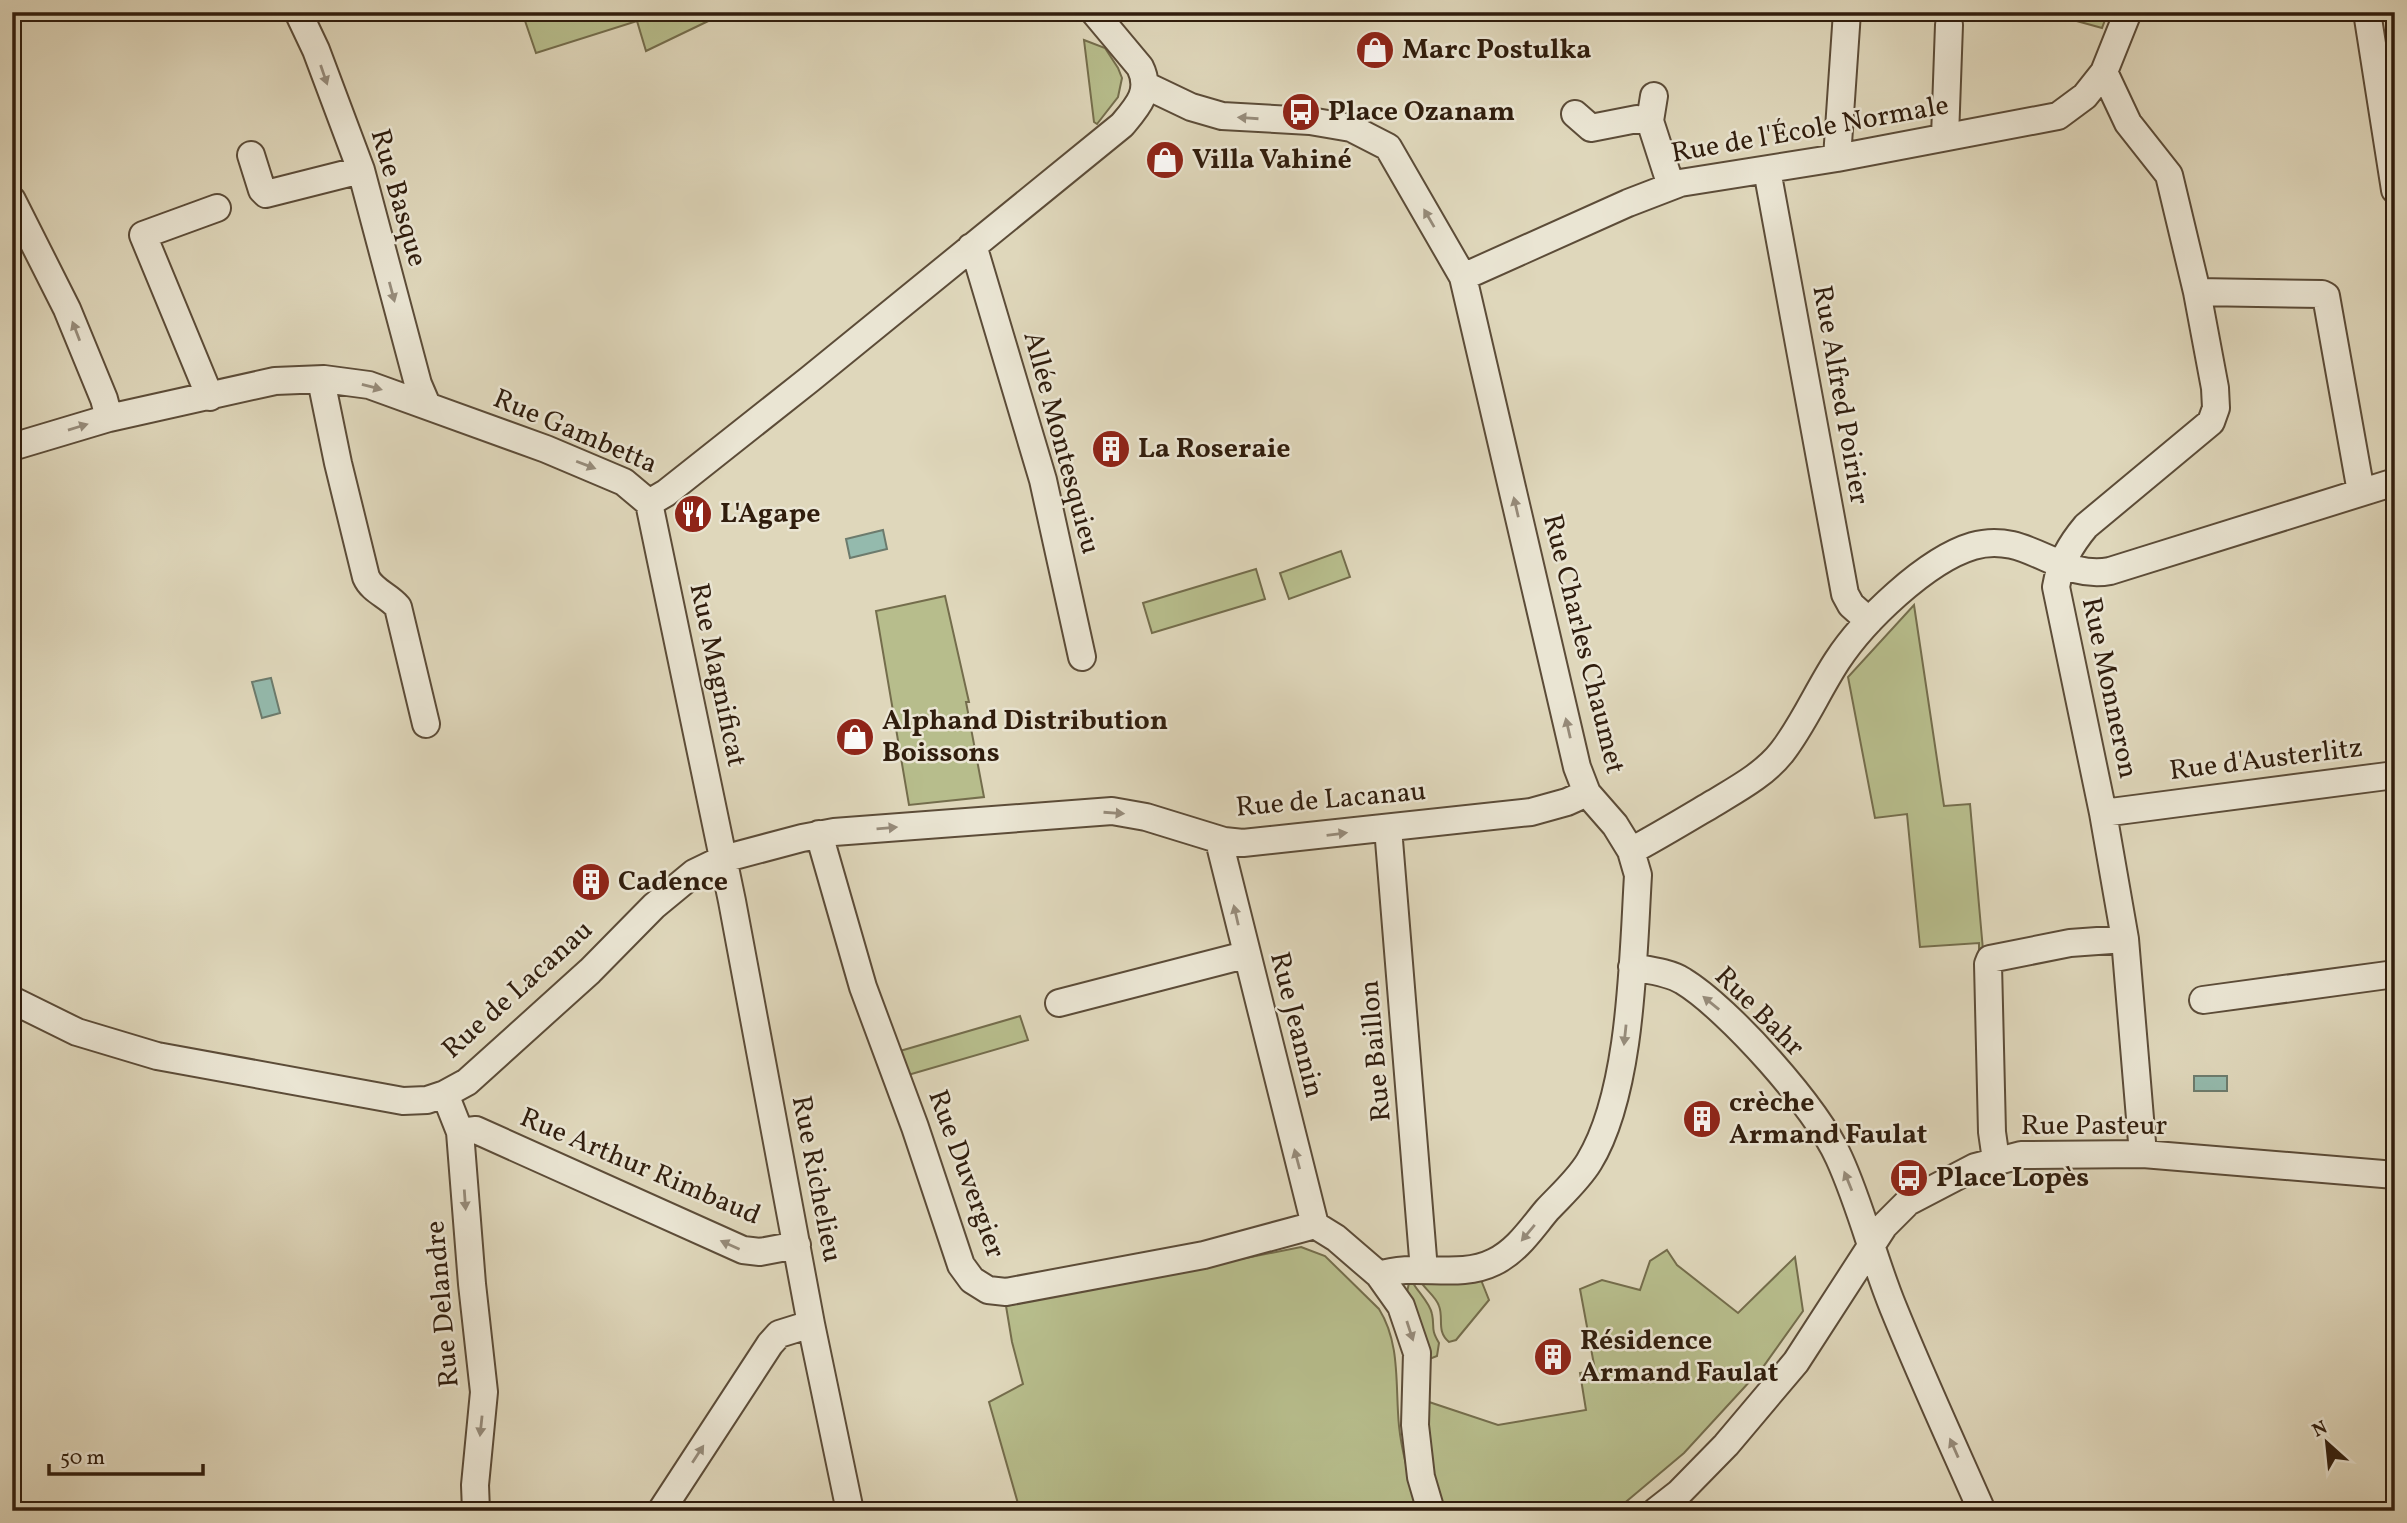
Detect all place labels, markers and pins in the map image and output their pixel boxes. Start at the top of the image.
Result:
shop icon: Marc Postulka [1354,29,1396,71]
place label: Marc Postulka [1402,31,1592,70]
bus stop icon: Place Ozanam [1280,91,1322,133]
place label: Place Ozanam [1328,93,1515,132]
shop icon: Villa Vahiné [1144,139,1186,181]
place label: Villa Vahiné [1192,141,1352,180]
building icon: La Roseraie [1090,428,1132,470]
place label: La Roseraie [1138,430,1290,469]
restaurant icon: L'Agape [672,493,714,535]
place label: L'Agape [720,495,820,534]
place label: Alphand Distribution Boissons [882,702,1168,773]
shop icon: Alphand Distribution Boissons [834,716,876,758]
building icon: Cadence [570,861,612,903]
place label: Cadence [618,863,728,902]
place label: crèche Armand Faulat [1729,1084,1927,1155]
building icon: crèche Armand Faulat [1681,1098,1723,1140]
bus stop icon: Place Lopès [1888,1157,1930,1199]
place label: Place Lopès [1936,1159,2089,1198]
place label: Résidence Armand Faulat [1580,1322,1778,1393]
building icon: Résidence Armand Faulat [1532,1336,1574,1378]

